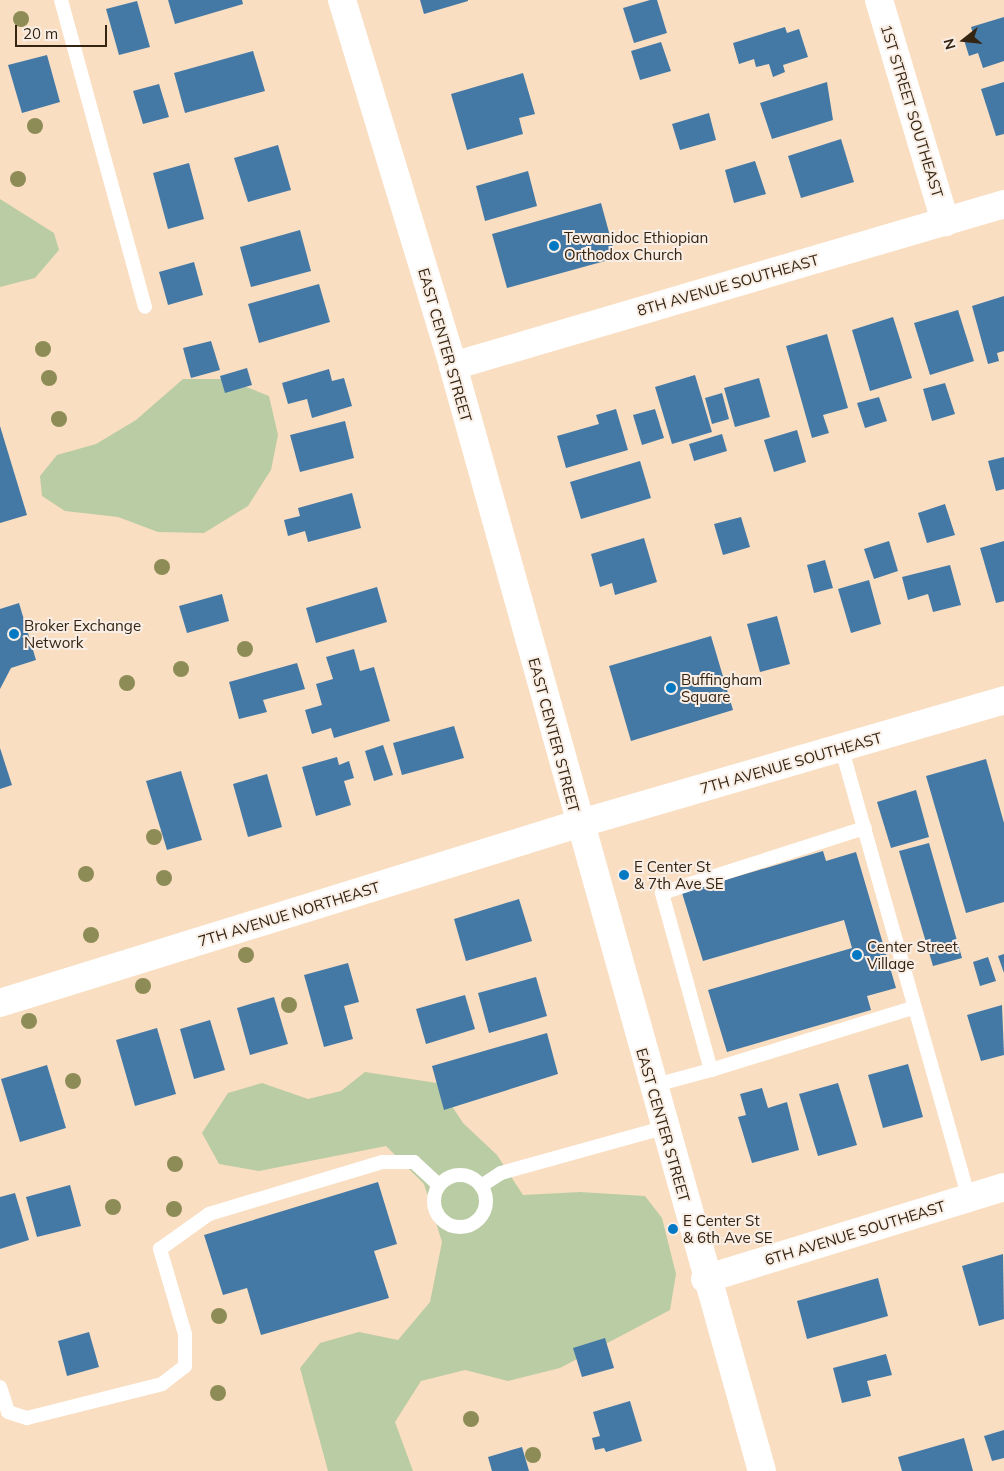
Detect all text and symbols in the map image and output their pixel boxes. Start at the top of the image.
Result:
scale bar [18,15,110,47]
north arrow [939,15,989,65]
street label: 1ST STREET SOUTHEAST [877,22,947,200]
text: 20 m [23,24,58,43]
text: N [939,37,960,52]
place label: Tewanidoc Ethiopian Orthodox Church [564,228,708,263]
marker: Tewanidoc Ethiopian Orthodox Church [548,240,560,252]
street label: 8TH AVENUE SOUTHEAST [635,250,821,320]
street label: EAST CENTER STREET [414,266,476,424]
place label: Broker Exchange Network [24,616,141,651]
marker: Broker Exchange Network [8,628,20,640]
street label: EAST CENTER STREET [525,656,583,814]
place label: Buffingham Square [681,670,762,705]
marker: Buffingham Square [665,682,677,694]
street label: 7TH AVENUE SOUTHEAST [698,728,884,798]
place label: E Center St & 7th Ave SE [634,857,724,892]
marker: E Center St & 7th Ave SE [618,869,630,881]
street label: 7TH AVENUE NORTHEAST [196,878,382,950]
place label: Center Street Village [867,937,958,972]
marker: Center Street Village [851,949,863,961]
street label: EAST CENTER STREET [632,1046,694,1204]
street label: 6TH AVENUE SOUTHEAST [762,1197,948,1269]
place label: E Center St & 6th Ave SE [683,1211,773,1246]
marker: E Center St & 6th Ave SE [667,1223,679,1235]

